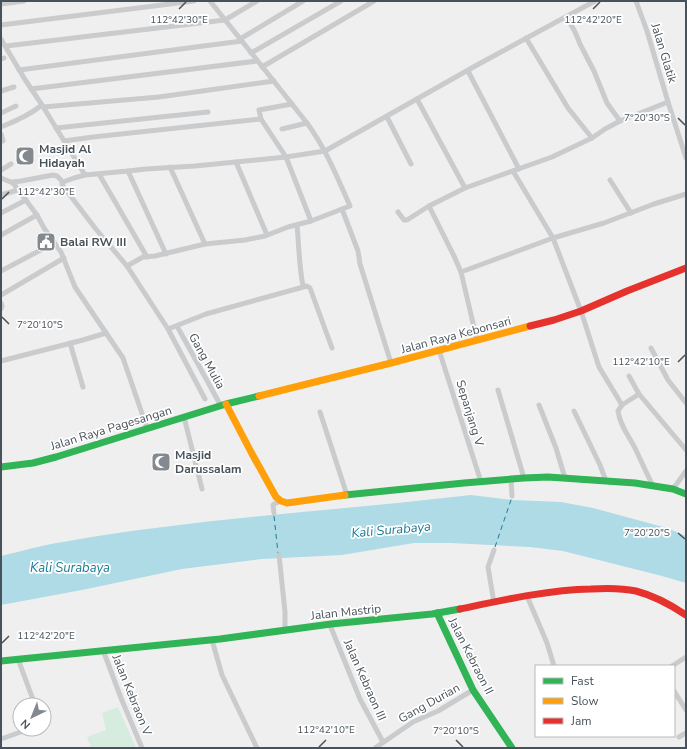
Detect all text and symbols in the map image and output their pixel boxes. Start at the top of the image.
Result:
text: 112°42'30"E [150,13,208,27]
text: 112°42'20"E [564,13,622,27]
street label: Jalan Glatik [647,20,681,86]
text: 7°20'30"S [624,111,670,125]
place label: Masjid Al Hidayah [39,141,91,171]
mosque icon: Masjid Al Hidayah [14,145,36,167]
text: 112°42'30"E [17,185,75,199]
public building icon: Balai RW III [35,231,57,253]
place label: Balai RW III [60,234,126,250]
street label: Jalan Raya Kebonsari [398,313,513,358]
text: 7°20'10"S [17,318,63,332]
street label: Gang Mulia [185,330,229,392]
text: 112°42'10"E [612,355,670,369]
street label: Sepanjang V [452,378,488,449]
street label: Jalan Raya Pagesangan [47,402,174,454]
place label: Masjid Darussalam [175,447,242,477]
mosque icon: Masjid Darussalam [150,451,172,473]
water label: Kali Surabaya [351,518,432,542]
text: 7°20'20"S [624,526,670,540]
water label: Kali Surabaya [30,559,110,577]
street label: Jalan Mastrip [309,600,382,624]
street label: Jalan Kebraon II [444,614,497,697]
text: 112°42'20"E [17,629,75,643]
street label: Jalan Kebraon III [340,636,390,723]
street label: Jalan Kebraon V [108,651,156,739]
legend [535,665,675,737]
text: Fast [571,673,594,689]
street label: Gang Durian [395,680,463,726]
text: Slow [571,693,599,709]
north arrow [12,697,52,737]
text: Jam [570,713,592,729]
text: N [17,716,34,732]
text: 112°42'10"E [297,723,355,737]
text: 7°20'10"S [433,724,479,738]

